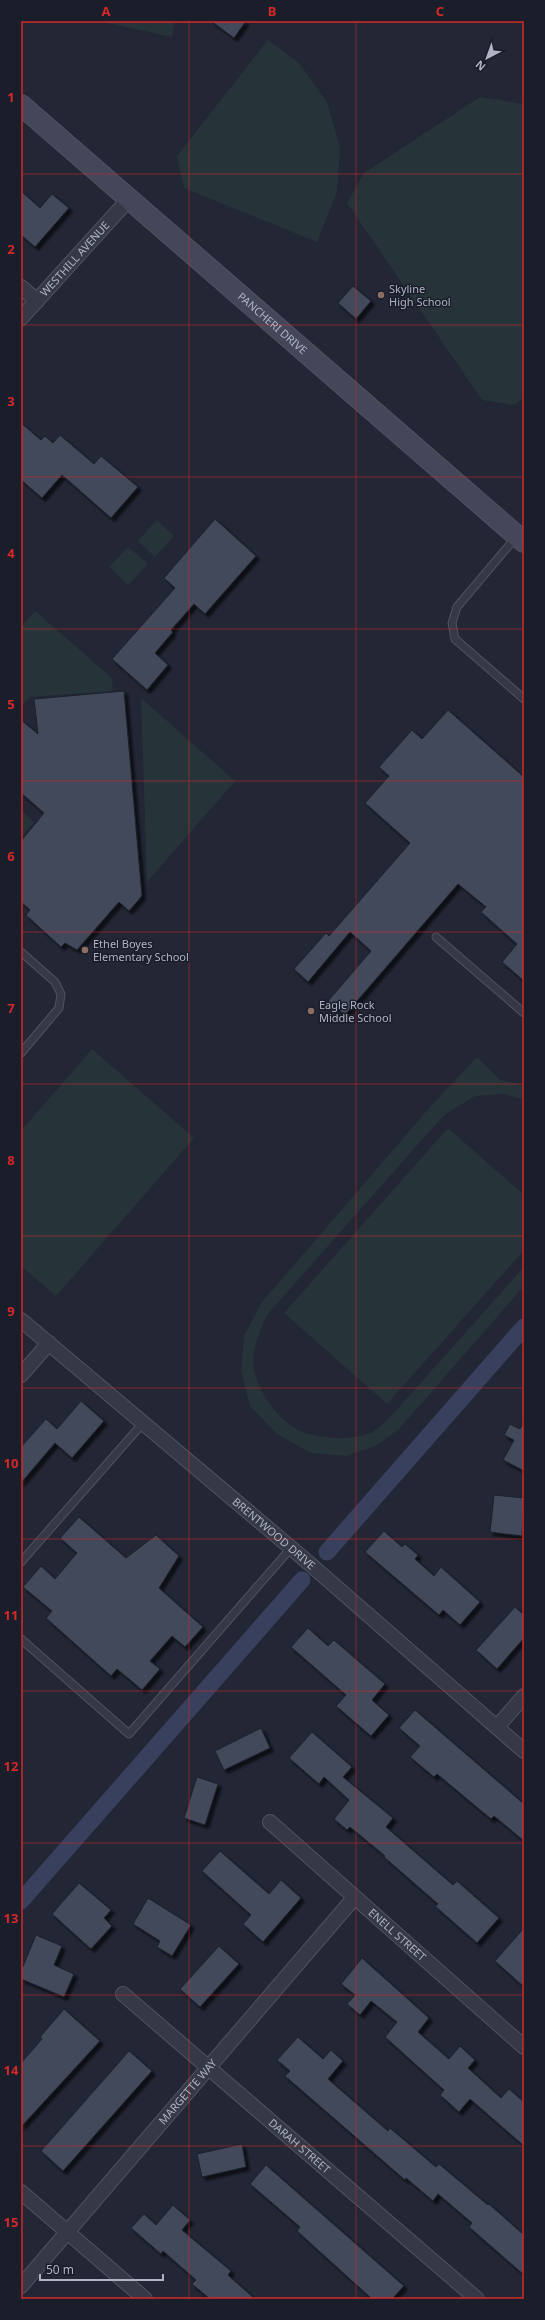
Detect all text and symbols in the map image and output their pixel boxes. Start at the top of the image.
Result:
text: A [102,2,111,20]
text: B [268,2,276,20]
text: C [436,2,444,20]
north arrow [467,38,507,78]
text: N [472,57,488,75]
text: 1 [7,88,15,106]
street label: WESTHILL AVENUE [36,218,112,299]
text: 2 [7,240,15,258]
place label: Skyline High School [389,281,451,309]
street label: PANCHERI DRIVE [235,289,311,357]
marker: Skyline High School [376,290,386,300]
text: 3 [7,392,15,410]
text: 4 [7,544,15,562]
text: 5 [7,695,15,713]
text: 6 [7,847,15,865]
place label: Ethel Boyes Elementary School [93,936,189,964]
marker: Ethel Boyes Elementary School [80,945,90,955]
place label: Eagle Rock Middle School [319,997,392,1025]
text: 7 [7,999,15,1017]
marker: Eagle Rock Middle School [306,1006,316,1016]
text: 8 [7,1151,15,1169]
text: 9 [7,1302,15,1320]
text: 10 [4,1454,18,1472]
street label: BRENTWOOD DRIVE [230,1494,319,1573]
text: 11 [4,1606,18,1624]
text: 12 [4,1757,18,1775]
street label: ENELL STREET [366,1905,430,1964]
text: 13 [4,1909,18,1927]
street label: MARGETTE WAY [155,2055,220,2127]
text: 14 [4,2061,19,2079]
street label: DARAH STREET [266,2115,334,2177]
text: 15 [4,2213,18,2231]
scale bar [40,2256,163,2282]
text: 50 m [46,2261,74,2278]

